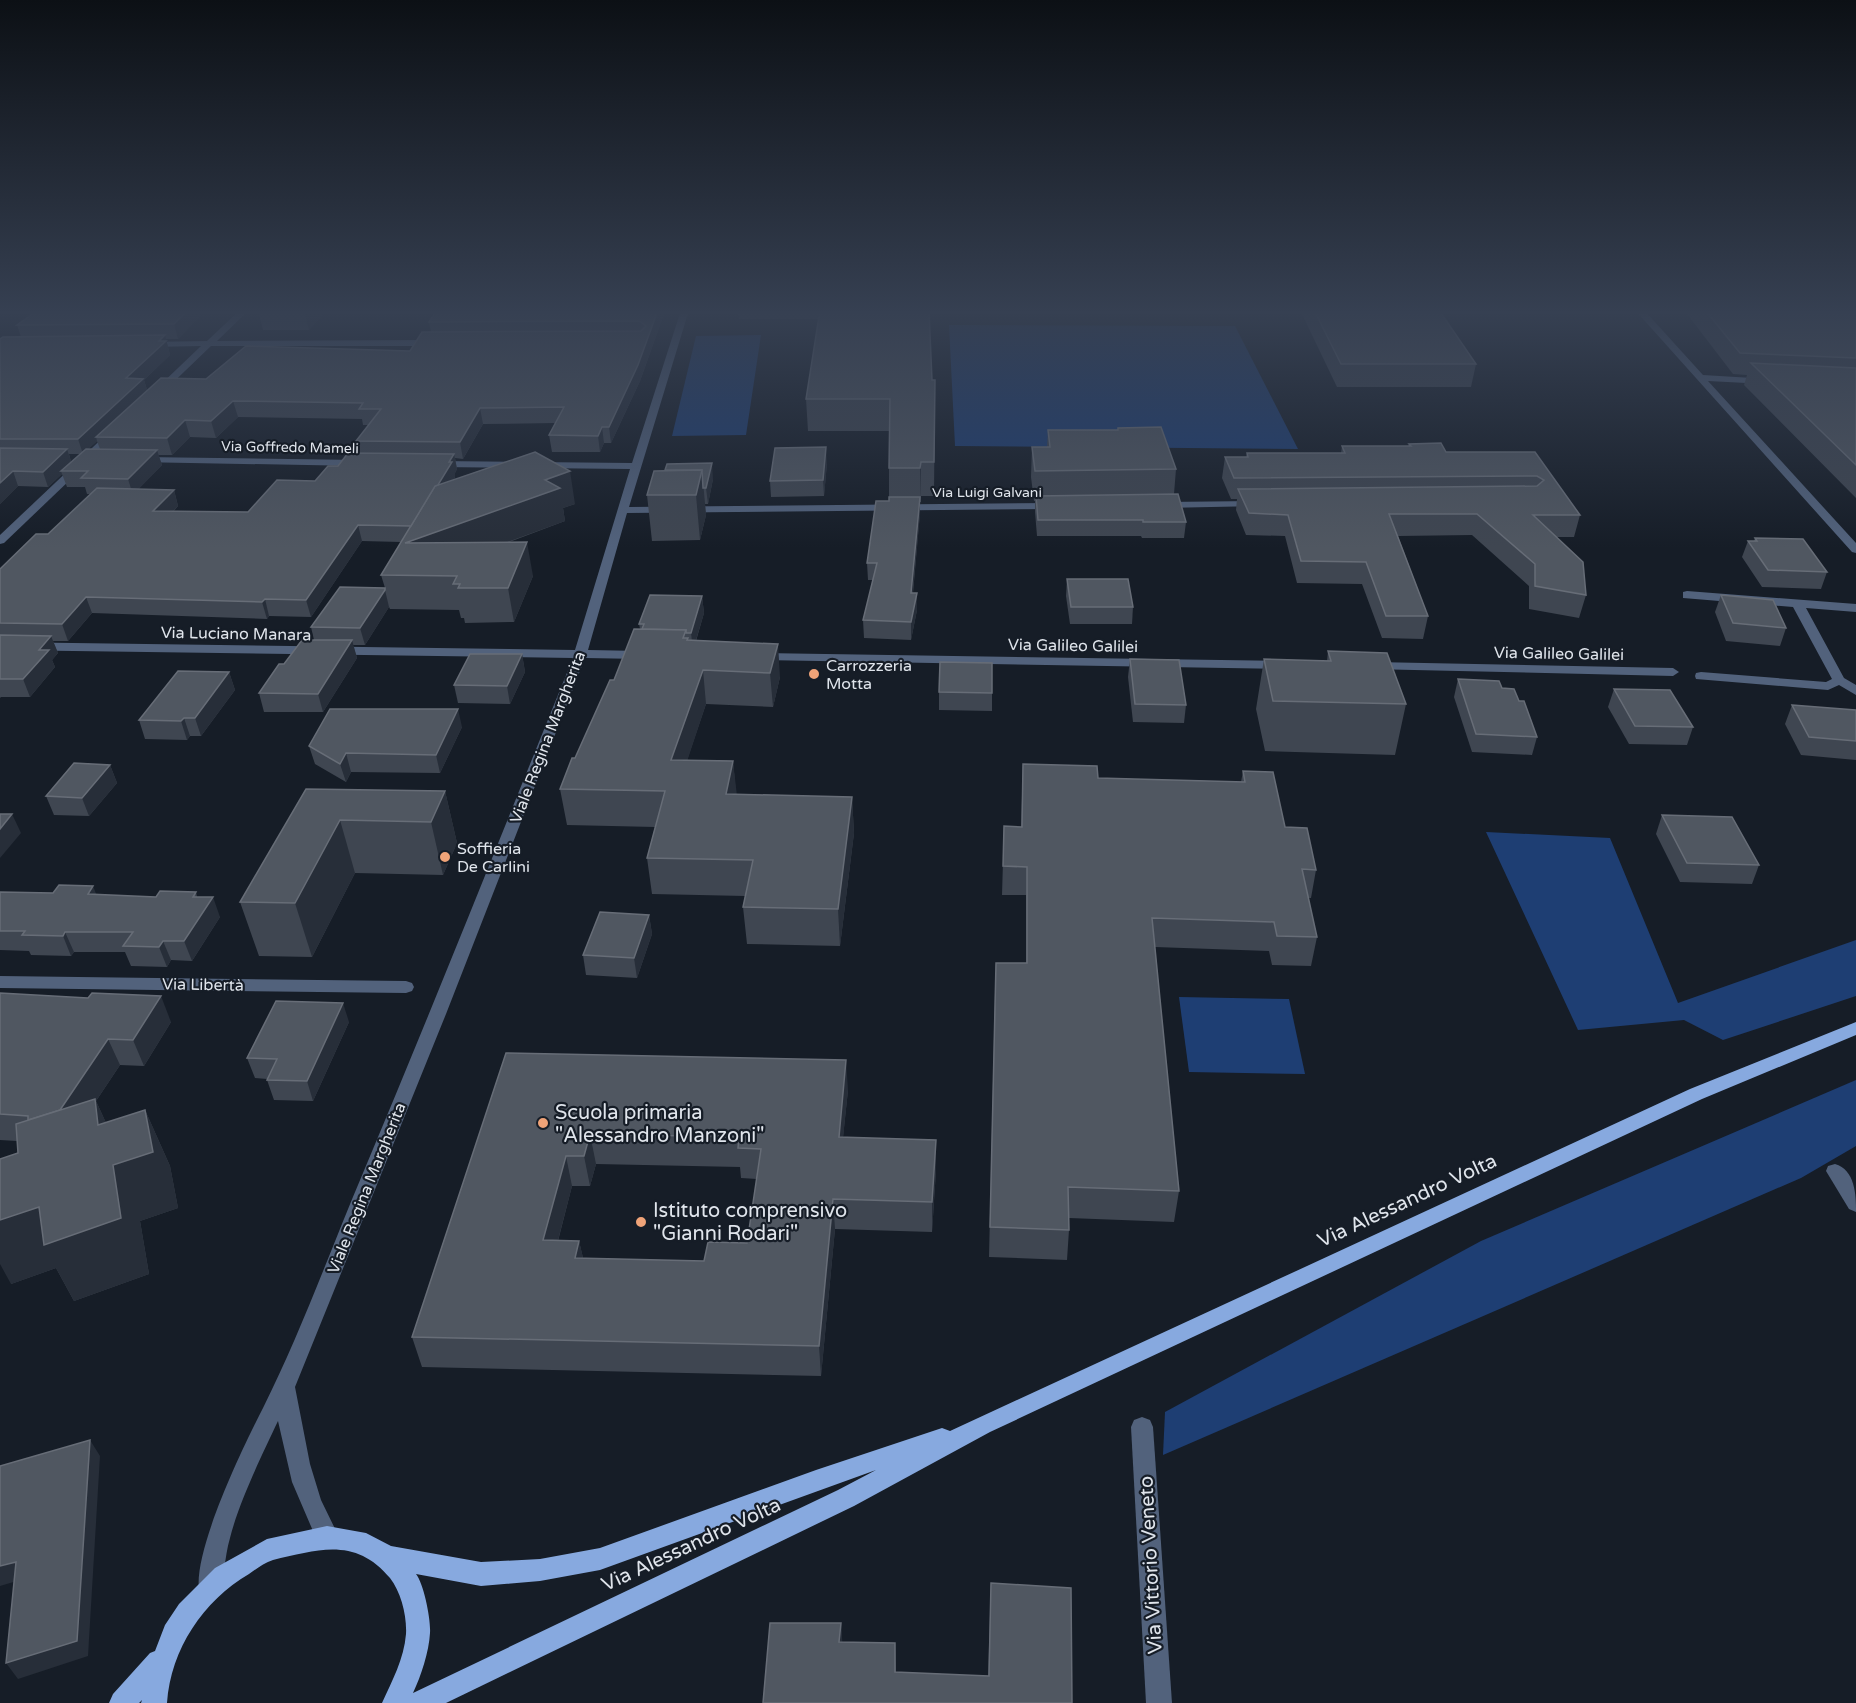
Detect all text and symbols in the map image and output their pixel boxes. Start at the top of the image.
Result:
street label: Via Goffredo Mameli [221,438,359,457]
street label: Via Luigi Galvani [932,484,1042,501]
street label: Via Luciano Manara [161,623,311,645]
street label: Via Galileo Galilei [1008,635,1138,657]
street label: Via Galileo Galilei [1494,643,1624,665]
street label: Viale Regina Margherita [506,648,590,826]
place label: Carrozzeria Motta [826,656,912,694]
marker: Carrozzeria Motta [807,667,821,681]
place label: Soffieria De Carlini [457,839,530,877]
marker: Soffieria De Carlini [438,850,452,864]
street label: Via Libertà [162,974,244,996]
street label: Viale Regina Margherita [323,1100,410,1277]
place label: Scuola primaria "Alessandro Manzoni" [555,1101,765,1148]
marker: Scuola primaria "Alessandro Manzoni" [536,1116,550,1130]
street label: Via Alessandro Volta [1314,1149,1501,1253]
place label: Istituto comprensivo "Gianni Rodari" [653,1199,847,1246]
marker: Istituto comprensivo "Gianni Rodari" [634,1215,648,1229]
street label: Via Vittorio Veneto [1134,1475,1168,1655]
street label: Via Alessandro Volta [598,1493,785,1597]

